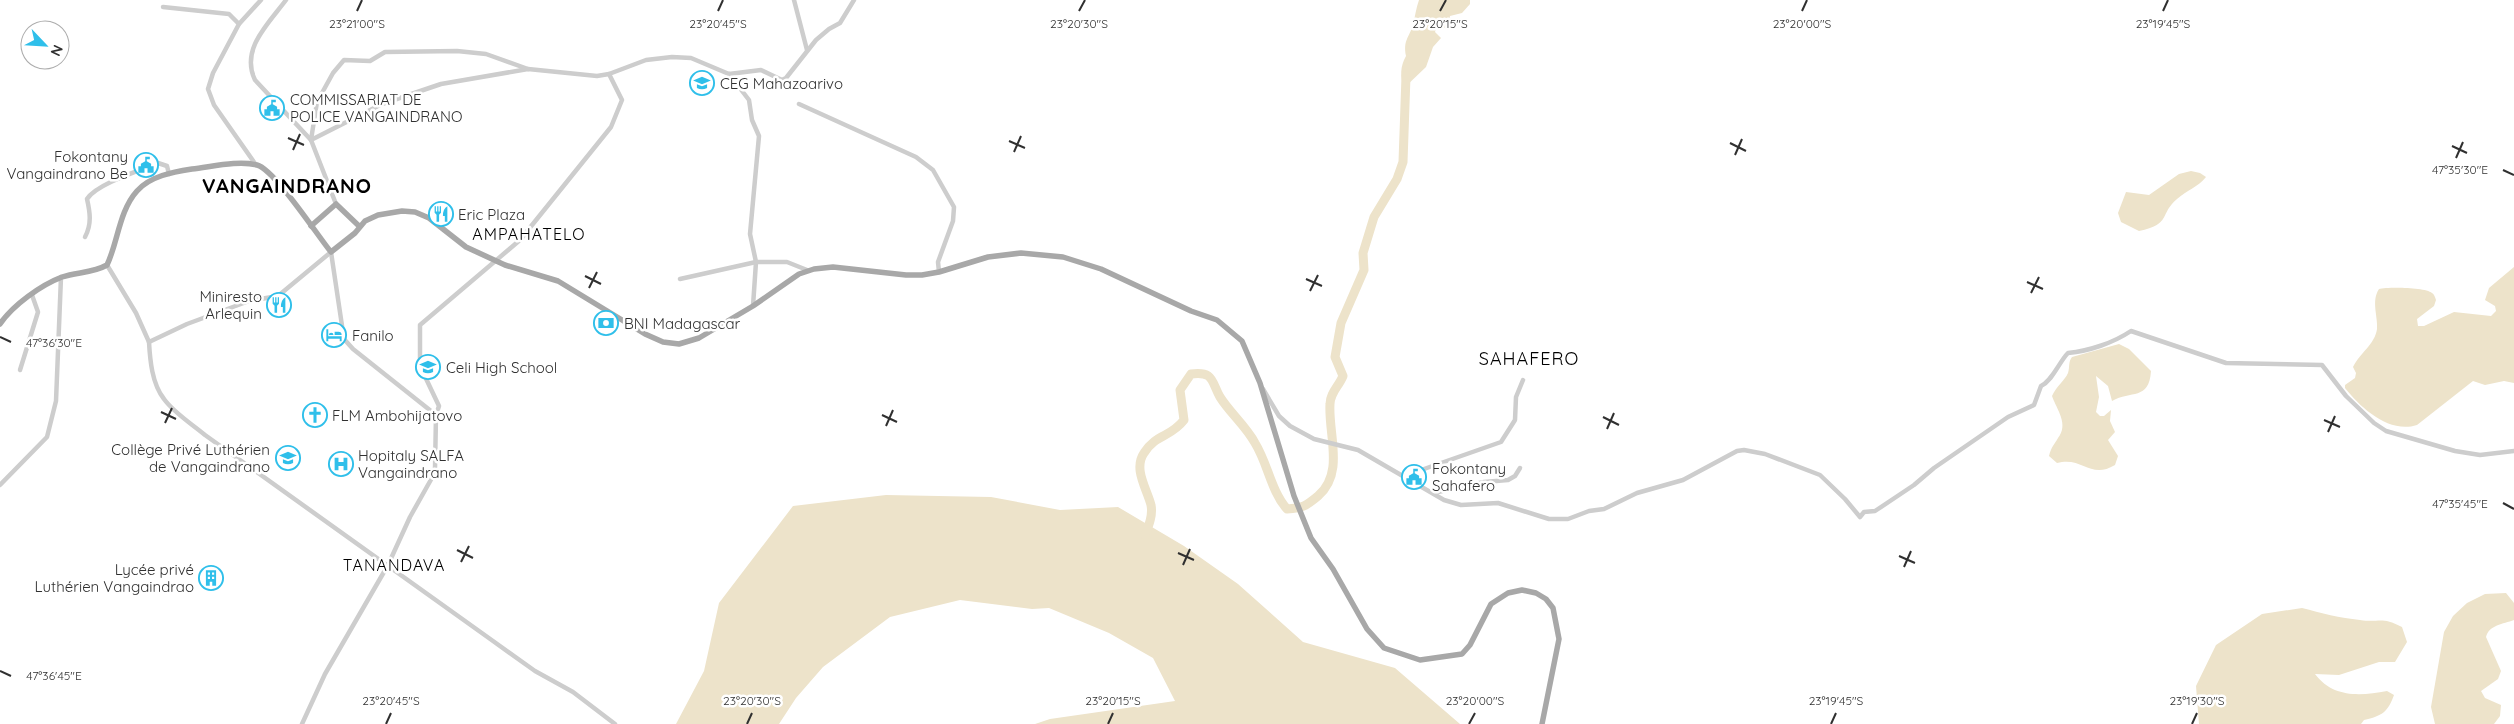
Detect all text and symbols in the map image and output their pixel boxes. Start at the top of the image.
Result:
text: 23°21'00"S [329,16,385,31]
text: 23°20'45"S [689,16,747,31]
text: 23°20'30"S [1050,16,1108,31]
text: 23°20'15"S [1412,16,1468,31]
text: 23°20'00"S [1773,16,1832,31]
text: 23°19'45"S [2136,16,2191,31]
north arrow [20,20,70,70]
text: N [46,42,67,59]
school or university icon: CEG Mahazoarivo [689,70,715,96]
place label: CEG Mahazoarivo [720,74,843,93]
place label: COMMISSARIAT DE POLICE VANGAINDRANO [290,90,462,126]
public building icon: COMMISSARIAT DE POLICE VANGAINDRANO [259,95,285,121]
place label: Fokontany Vangaindrano Be [6,147,128,183]
public building icon: Fokontany Vangaindrano Be [133,152,159,178]
text: 47°35'30"E [2432,162,2488,177]
district label: VANGAINDRANO [202,173,372,198]
restaurant icon: Eric Plaza [428,201,454,227]
place label: Eric Plaza [458,205,525,224]
district label: AMPAHATELO [472,224,586,244]
place label: Miniresto Arlequin [199,287,262,323]
restaurant icon: Miniresto Arlequin [266,292,292,318]
bank icon: BNI Madagascar [593,310,619,336]
place label: BNI Madagascar [624,314,740,333]
hotel icon: Fanilo [321,322,347,348]
place label: Fanilo [352,326,394,345]
text: 47°36'30"E [26,335,82,350]
district label: SAHAFERO [1479,347,1579,370]
school or university icon: Celi High School [415,354,441,380]
place label: Celi High School [446,358,557,377]
church icon: FLM Ambohijatovo [302,402,328,428]
place label: FLM Ambohijatovo [332,406,462,425]
place label: Collège Privé Luthérien de Vangaindrano [111,440,270,476]
school or university icon: Collège Privé Luthérien de Vangaindrano [275,445,301,471]
place label: Hopitaly SALFA Vangaindrano [358,446,464,482]
hospital icon: Hopitaly SALFA Vangaindrano [328,451,354,477]
place label: Fokontany Sahafero [1432,459,1506,495]
public building icon: Fokontany Sahafero [1401,464,1427,490]
text: 47°35'45"E [2432,496,2488,511]
district label: TANANDAVA [343,555,445,575]
place label: Lycée privé Luthérien Vangaindrao [35,560,194,596]
building icon: Lycée privé Luthérien Vangaindrao [198,565,224,591]
text: 47°36'45"E [26,668,82,683]
text: 23°20'45"S [362,693,420,708]
text: 23°20'30"S [723,693,781,708]
text: 23°20'15"S [1085,693,1141,708]
text: 23°20'00"S [1446,693,1505,708]
text: 23°19'45"S [1809,693,1864,708]
text: 23°19'30"S [2169,693,2225,708]

